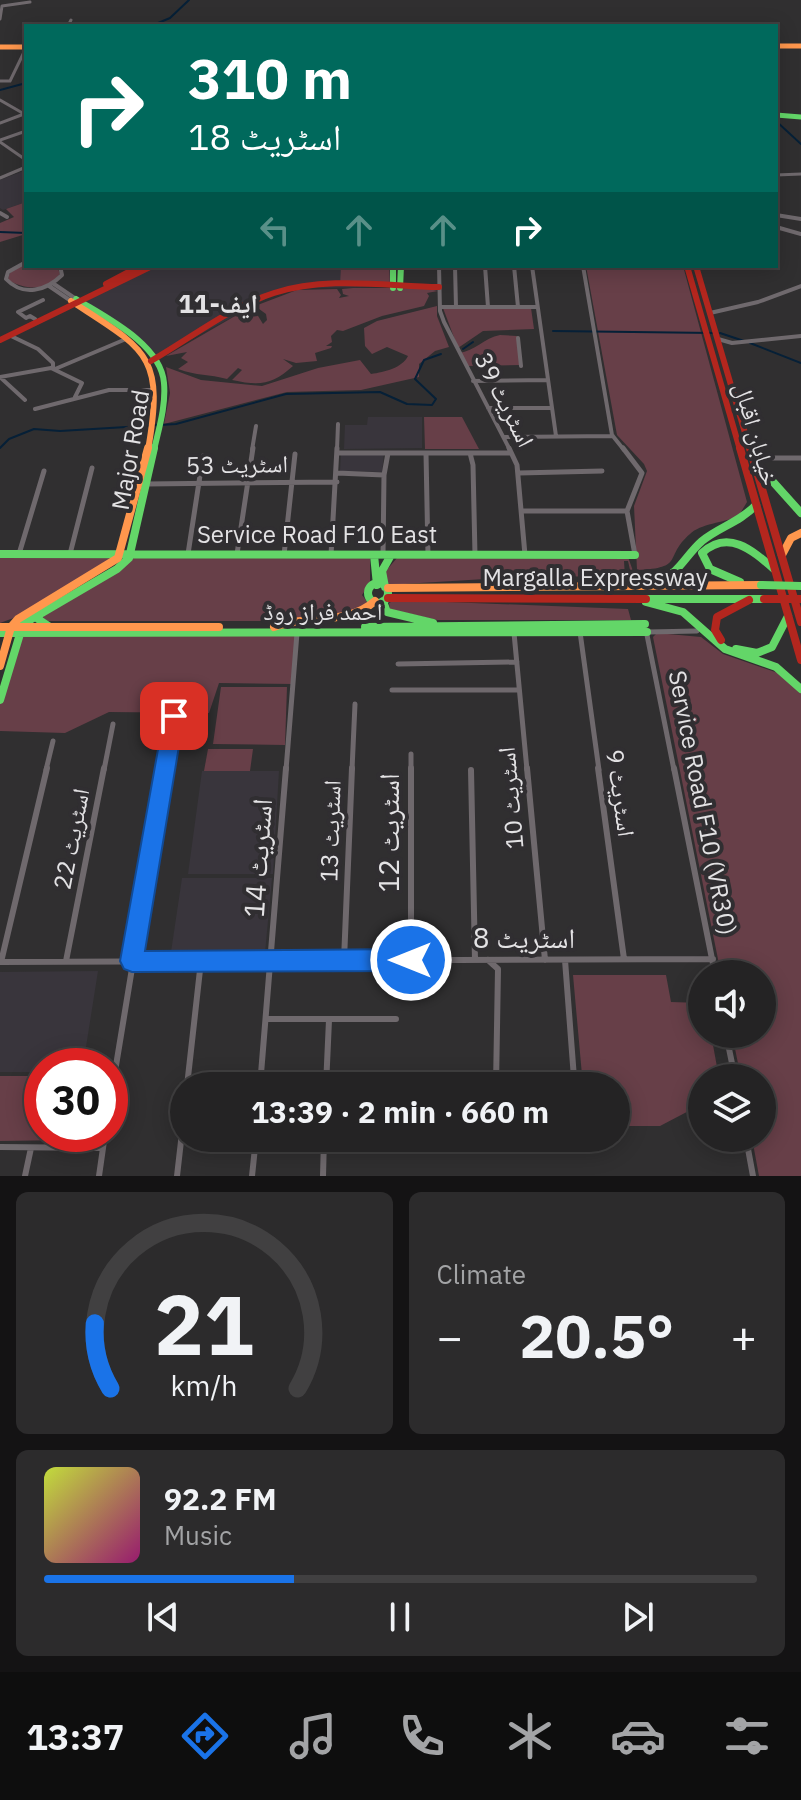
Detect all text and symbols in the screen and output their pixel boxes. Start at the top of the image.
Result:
text: 310 m [188,42,352,114]
icon: right [56,56,160,160]
text: اسٹریٹ 18 [188,113,341,160]
icon: left [253,208,297,252]
icon: ahead [337,208,381,252]
icon: ahead [421,208,465,252]
icon: right [505,208,549,252]
district label: ایف-11 [178,286,258,320]
street label: اسٹریٹ 39 [467,347,542,452]
street label: خیابان اقبال [727,379,787,489]
street label: Major Road [104,387,156,512]
street label: اسٹریٹ 53 [186,447,288,481]
street label: Service Road F10 East [197,518,437,550]
street label: Margalla Expressway [482,561,708,593]
street label: احمد فراز روڈ [264,595,382,627]
street label: Service Road F10 (VR30) [662,668,744,938]
pin [140,682,208,750]
icon: arrive [152,694,196,738]
street label: اسٹریٹ 10 [490,746,530,850]
street label: اسٹریٹ 9 [599,747,643,839]
street label: اسٹریٹ 12 [370,773,407,893]
street label: اسٹریٹ 13 [312,779,348,883]
street label: اسٹریٹ 22 [46,786,96,892]
street label: اسٹریٹ 14 [235,797,280,919]
position arrow [369,918,453,1002]
street label: اسٹریٹ 8 [473,919,575,956]
map controls [688,960,776,1152]
button: sound [688,960,776,1048]
speed limit sign: 30 [24,1048,128,1152]
button: layers [688,1064,776,1152]
text: 13:39 · 2 min · 660 m [251,1092,549,1131]
text: Climate [437,1257,526,1291]
text: 21 [154,1270,254,1378]
text: 20.5° [519,1296,674,1375]
text: − [437,1308,463,1365]
text: + [731,1308,757,1365]
text: km/h [171,1367,238,1404]
text: 92.2 FM [164,1479,277,1518]
text: Music [164,1518,232,1552]
icon: previous [141,1595,185,1639]
icon: pause [378,1595,422,1639]
icon: next [616,1595,660,1639]
icon: directions [177,1708,233,1764]
icon: music [285,1708,341,1764]
icon: phone [394,1708,450,1764]
icon: climate [502,1708,558,1764]
icon: car [610,1708,666,1764]
icon: filters [719,1708,775,1764]
text: 13:37 [26,1713,124,1760]

